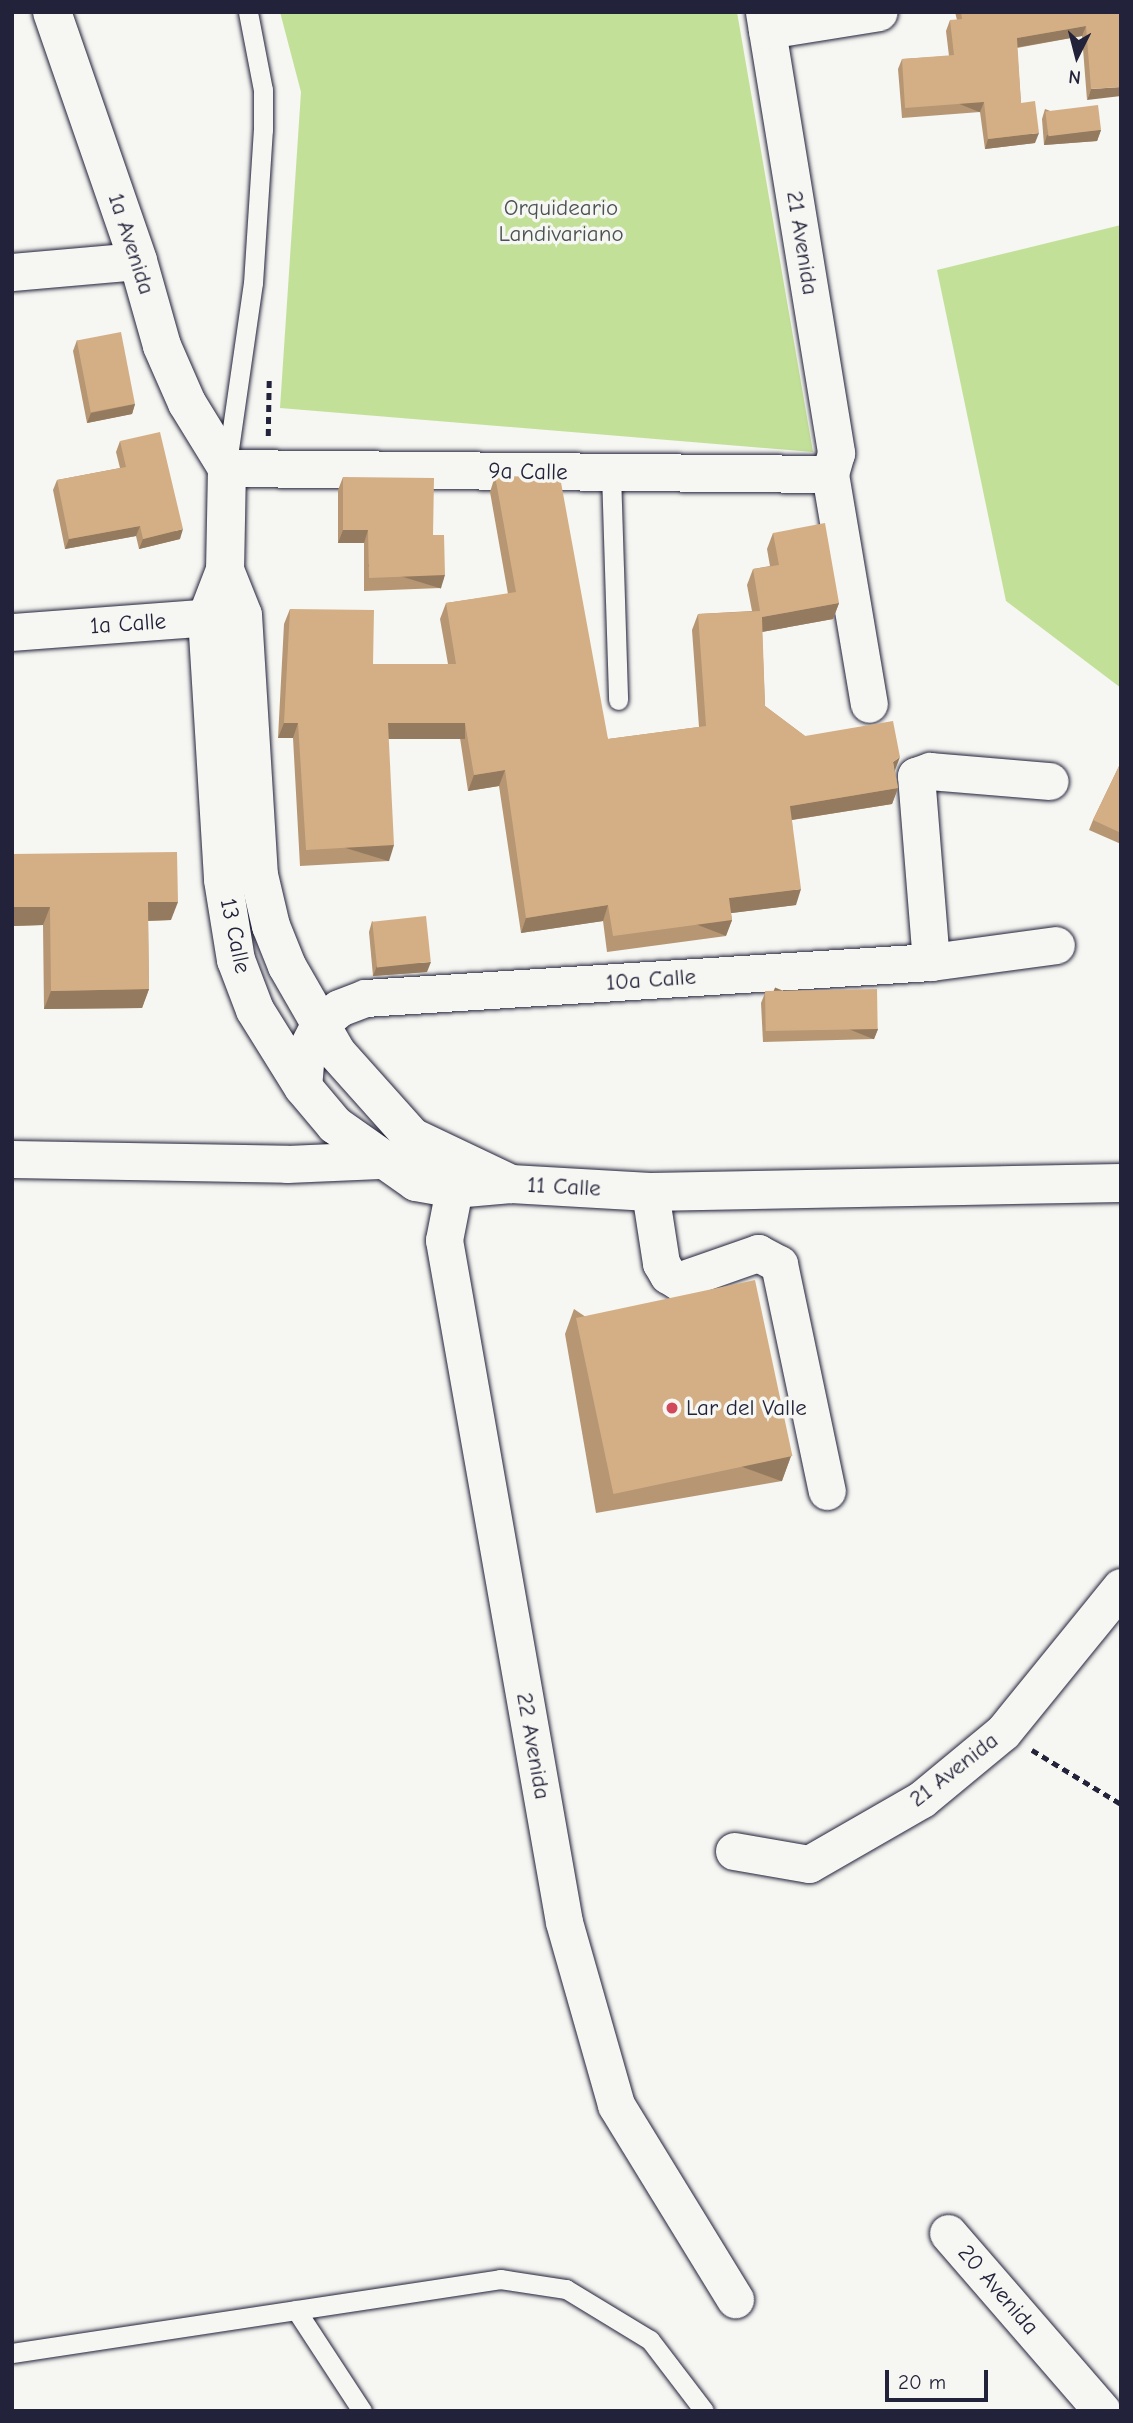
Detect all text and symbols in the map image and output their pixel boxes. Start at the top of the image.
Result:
north arrow [1042,21,1112,91]
text: N [1068,65,1082,88]
street label: 21 Avenida [780,189,824,297]
street label: 1a Avenida [102,190,160,298]
park label: Orquideario Landivariano [498,194,624,248]
street label: 9a Calle [488,458,568,486]
street label: 1a Calle [89,608,167,640]
street label: 13 Calle [214,896,256,976]
street label: 10a Calle [605,963,697,997]
street label: 11 Calle [527,1171,601,1203]
place label: Lar del Valle [686,1394,807,1422]
marker: Lar del Valle [664,1400,680,1416]
street label: 22 Avenida [510,1691,556,1801]
street label: 21 Avenida [904,1727,1004,1813]
street label: 20 Avenida [952,2240,1044,2340]
scale bar [888,2356,991,2400]
text: 20 m [898,2370,946,2394]

